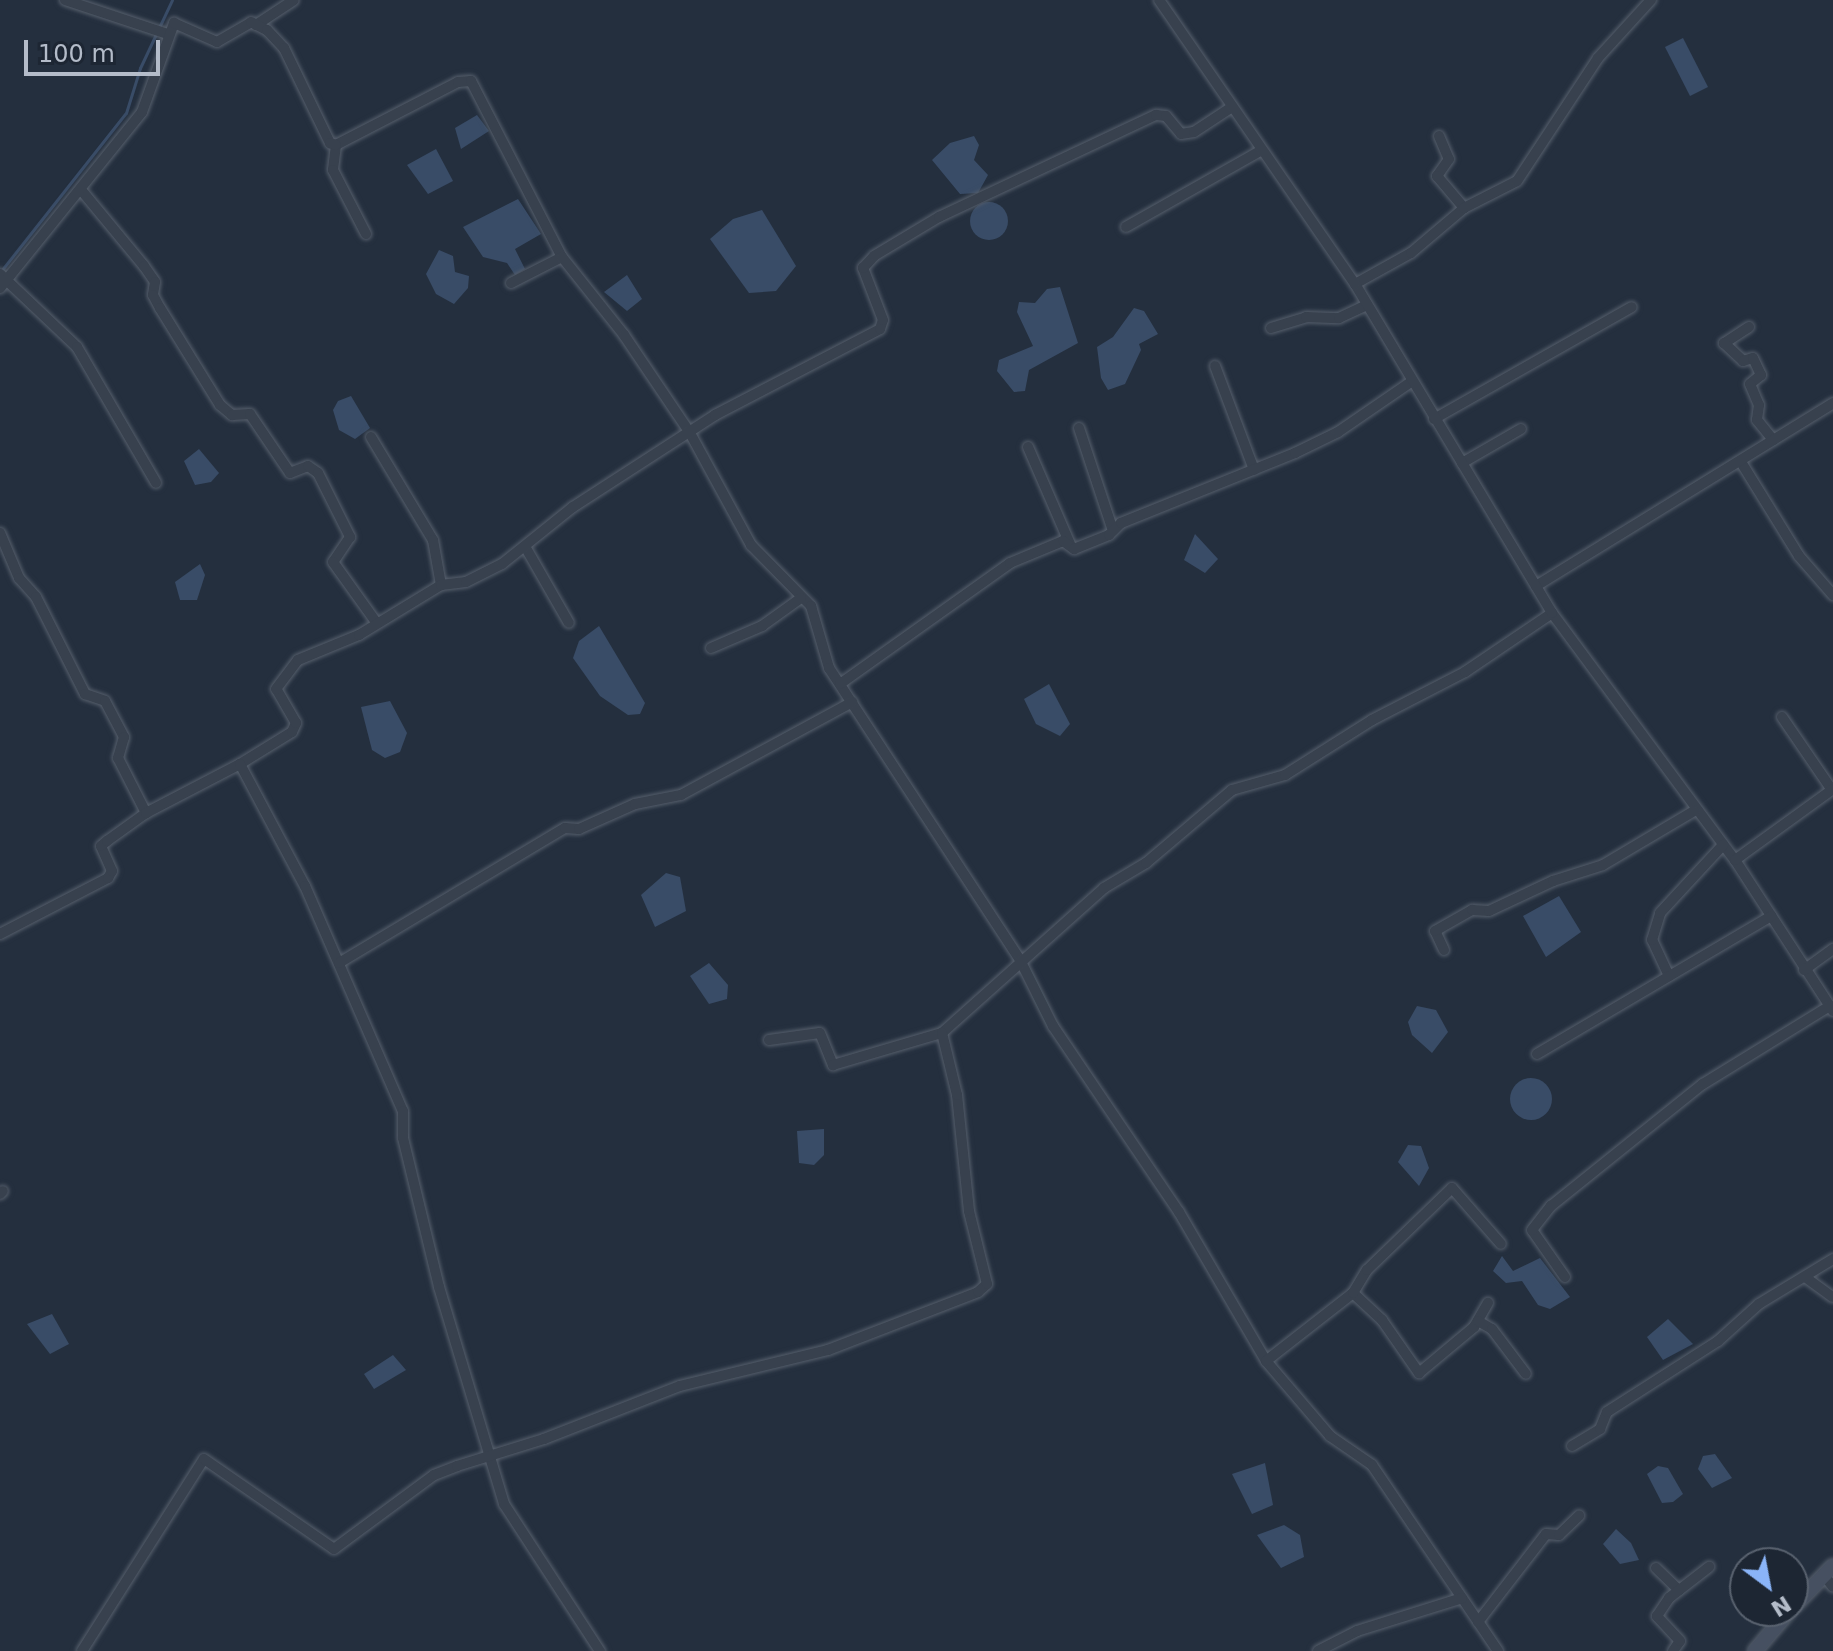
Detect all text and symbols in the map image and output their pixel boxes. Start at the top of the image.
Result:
scale bar [28,24,164,74]
text: 100 m [38,40,115,68]
north arrow [1729,1547,1809,1627]
text: N [1766,1591,1795,1622]

